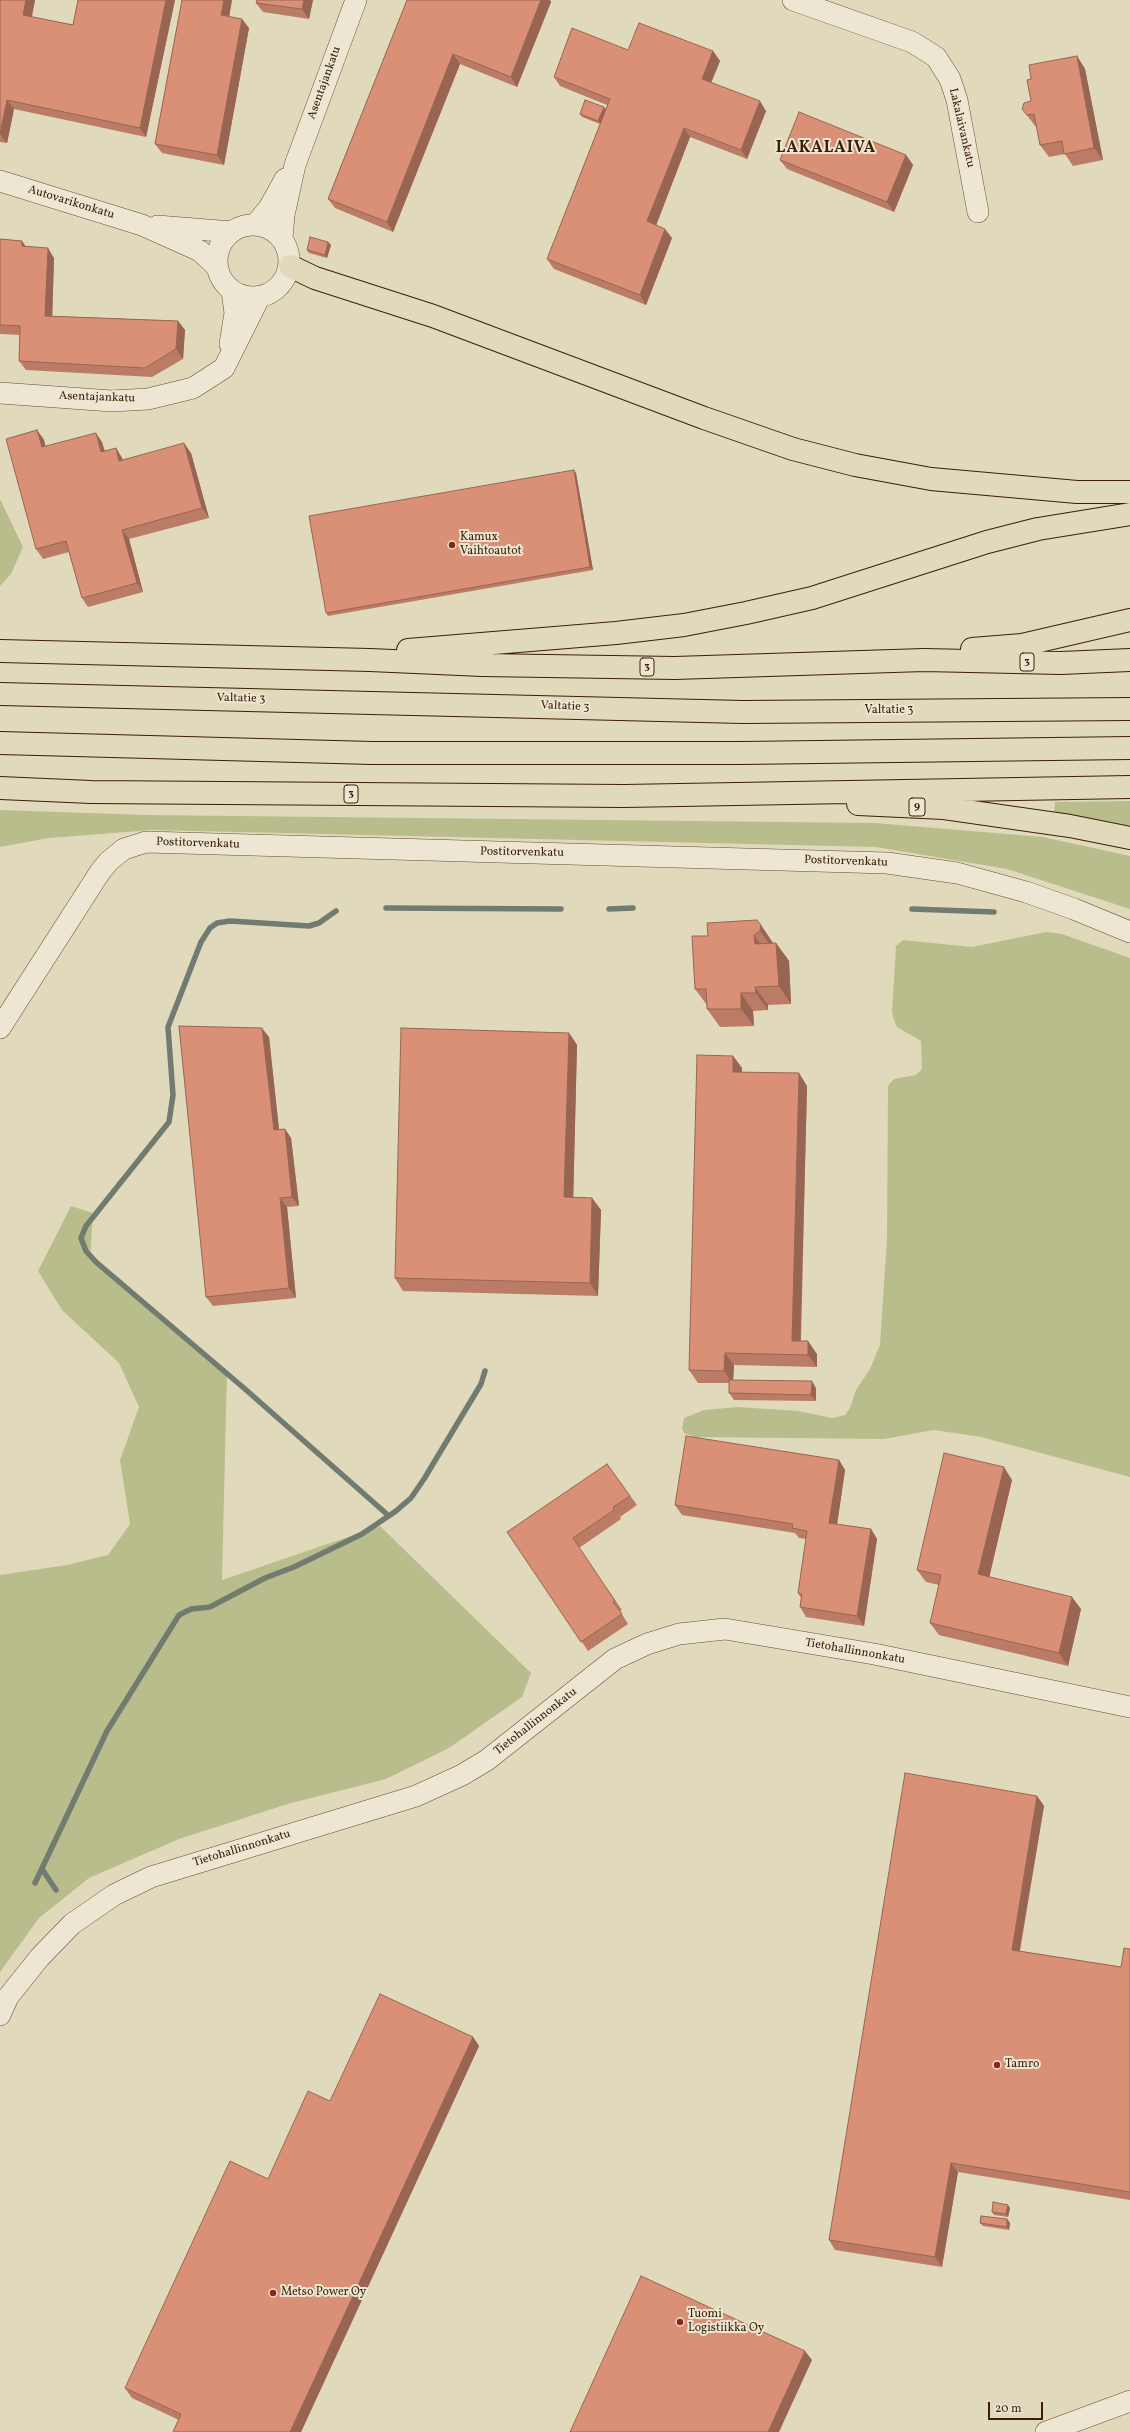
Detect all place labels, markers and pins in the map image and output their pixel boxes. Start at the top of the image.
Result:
place label: Kamux Vaihtoautot [460,531,522,559]
marker: Kamux Vaihtoautot [447,540,457,550]
place label: Tamro [1005,2058,1039,2072]
marker: Tamro [992,2060,1002,2070]
place label: Metso Power Oy [281,2286,366,2300]
marker: Metso Power Oy [268,2288,278,2298]
place label: Tuomi Logistiikka Oy [688,2308,764,2336]
marker: Tuomi Logistiikka Oy [675,2317,685,2327]

